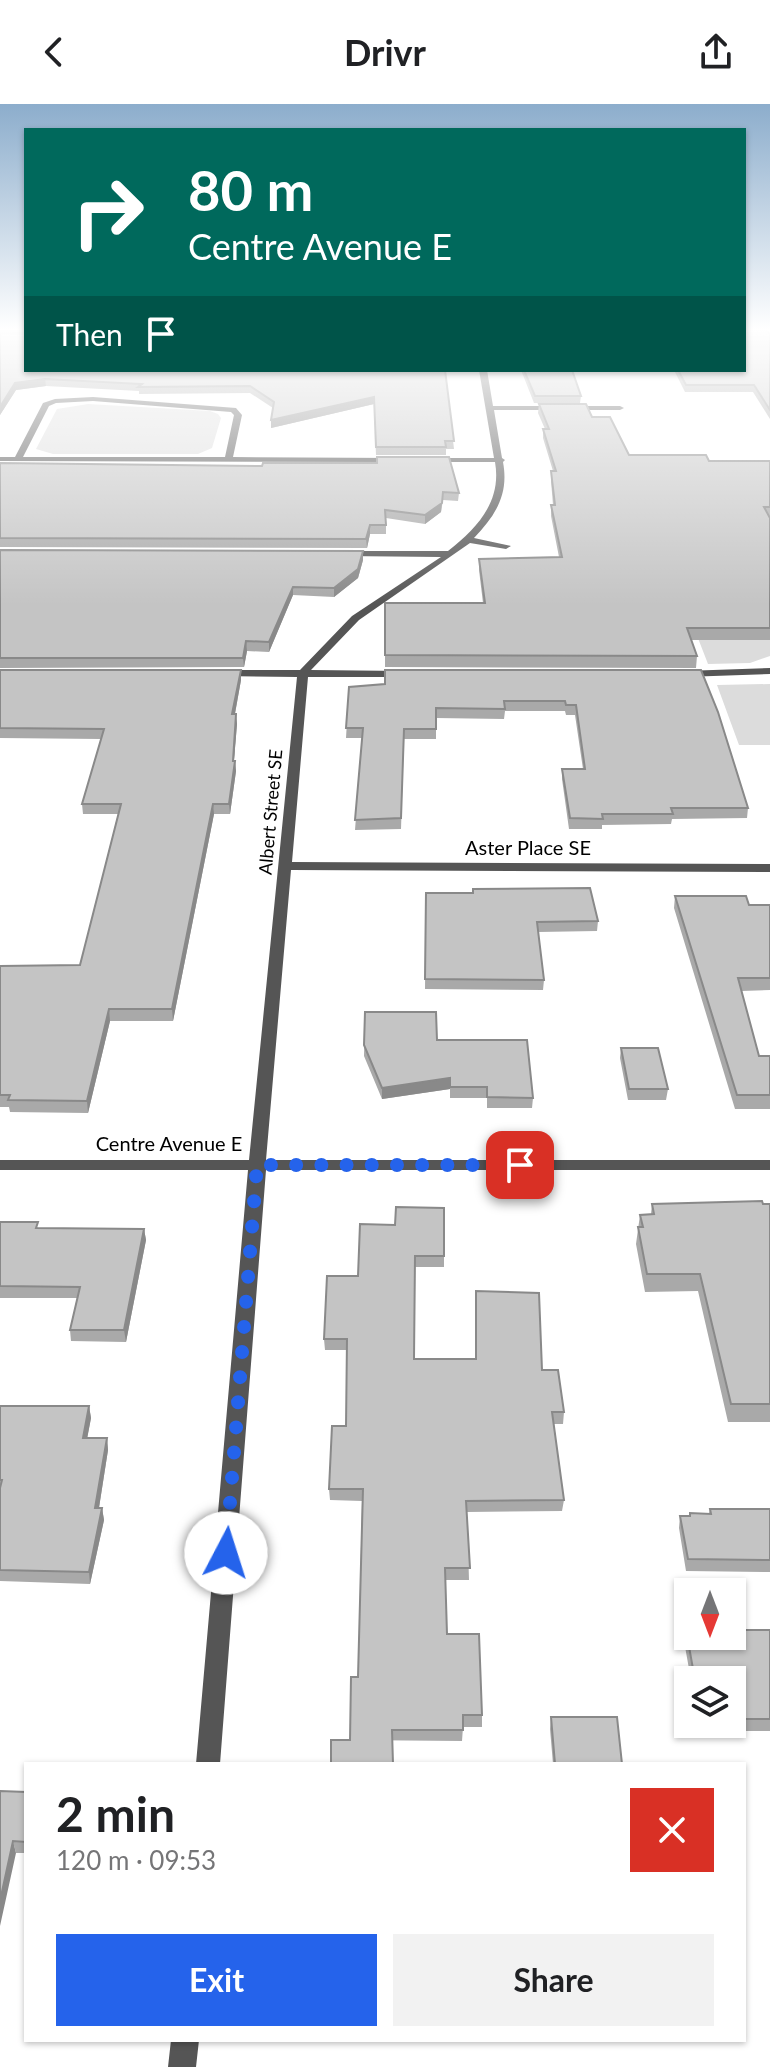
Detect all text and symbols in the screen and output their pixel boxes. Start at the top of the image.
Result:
icon: back [32,30,76,74]
text: Drivr [344,30,426,74]
icon: share [694,30,738,74]
text: 80 m [188,156,313,223]
icon: right [56,160,160,264]
text: Centre Avenue E [188,224,452,268]
icon: arrive [139,312,183,356]
text: Then [56,316,123,352]
street label: Albert Street SE [254,748,286,876]
street label: Aster Place SE [465,835,591,859]
street label: Centre Avenue E [96,1131,242,1155]
pin [486,1131,554,1199]
icon: arrive [498,1143,542,1187]
position arrow [184,1511,268,1595]
north arrow [674,1578,746,1650]
map controls [674,1578,746,1738]
button: layers [674,1666,746,1738]
text: 2 min [56,1785,175,1842]
button: close [630,1788,714,1872]
text: 120 m · 09:53 [56,1844,216,1876]
button: Exit [56,1934,377,2026]
button: Share [393,1934,714,2026]

